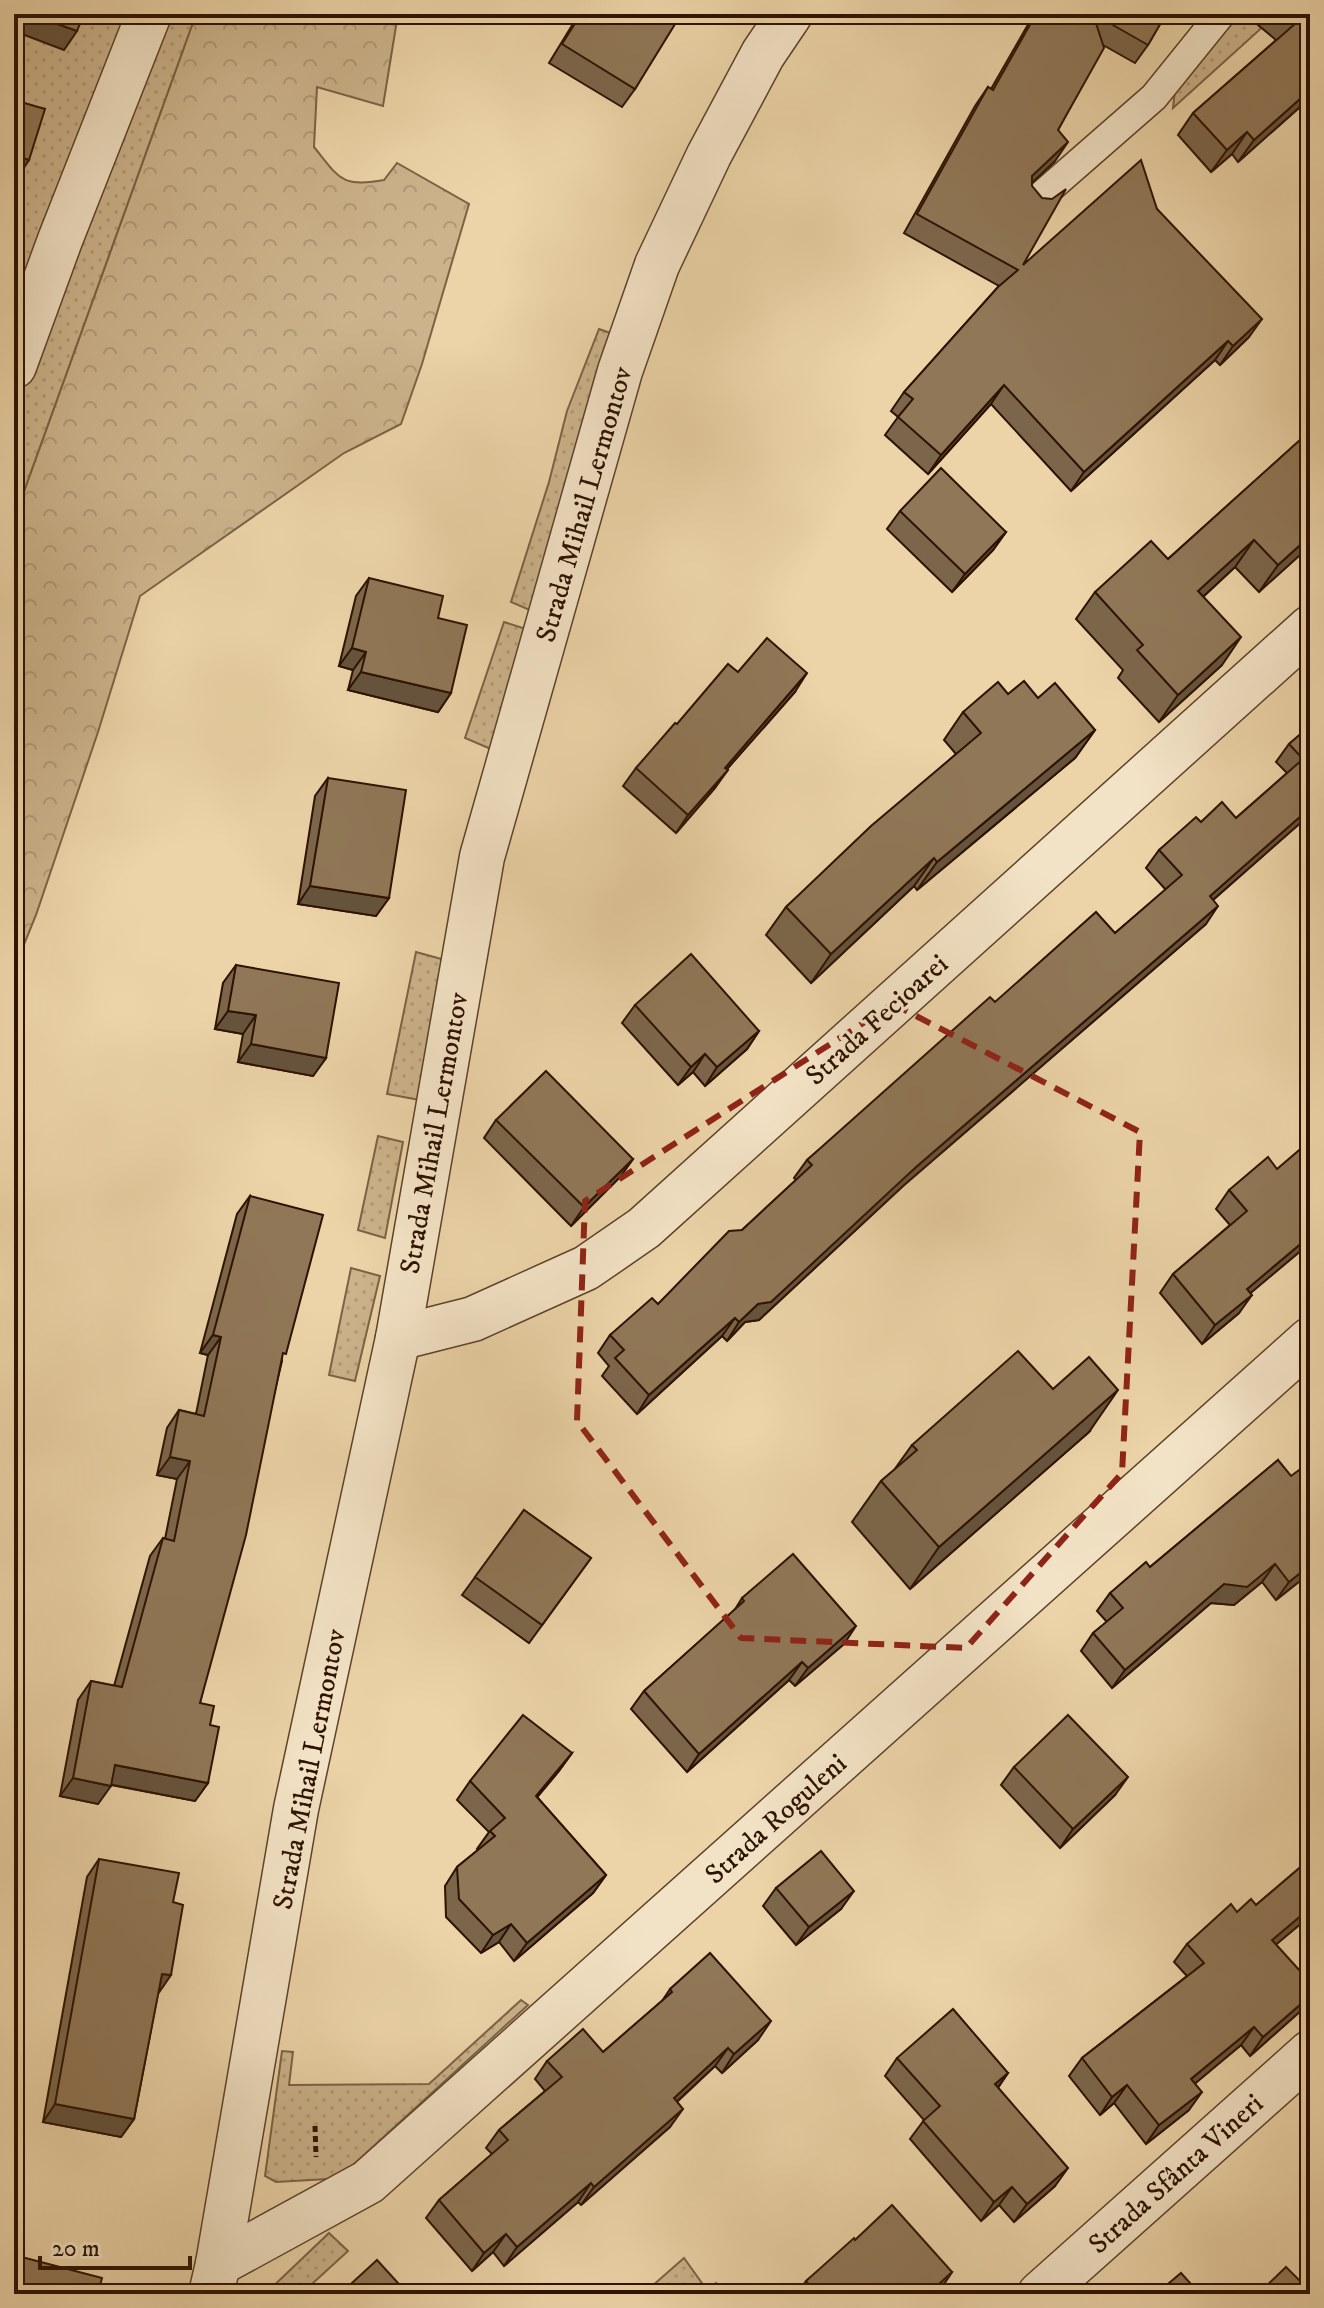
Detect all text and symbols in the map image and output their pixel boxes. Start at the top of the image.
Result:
street label: Strada Mihail Lermontov [528,362,641,646]
street label: Strada Fecioarei [798,947,956,1093]
street label: Strada Mihail Lermontov [392,989,477,1277]
street label: Strada Mihail Lermontov [265,1625,354,1913]
street label: Strada Roguleni [698,1746,854,1892]
street label: Strada Sfânta Vineri [1081,2086,1271,2262]
scale bar [40,2220,190,2270]
text: 20 m [52,2234,100,2264]

